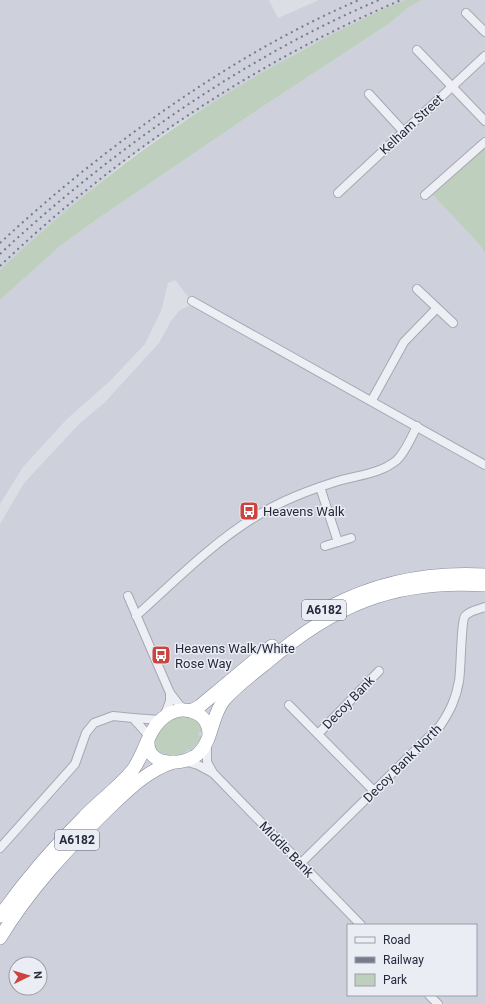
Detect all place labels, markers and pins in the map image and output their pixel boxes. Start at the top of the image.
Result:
bus stop icon: Heavens Walk [238,500,260,522]
place label: Heavens Walk [263,504,345,519]
place label: Heavens Walk/White Rose Way [175,641,295,671]
bus stop icon: Heavens Walk/White Rose Way [150,644,172,666]

